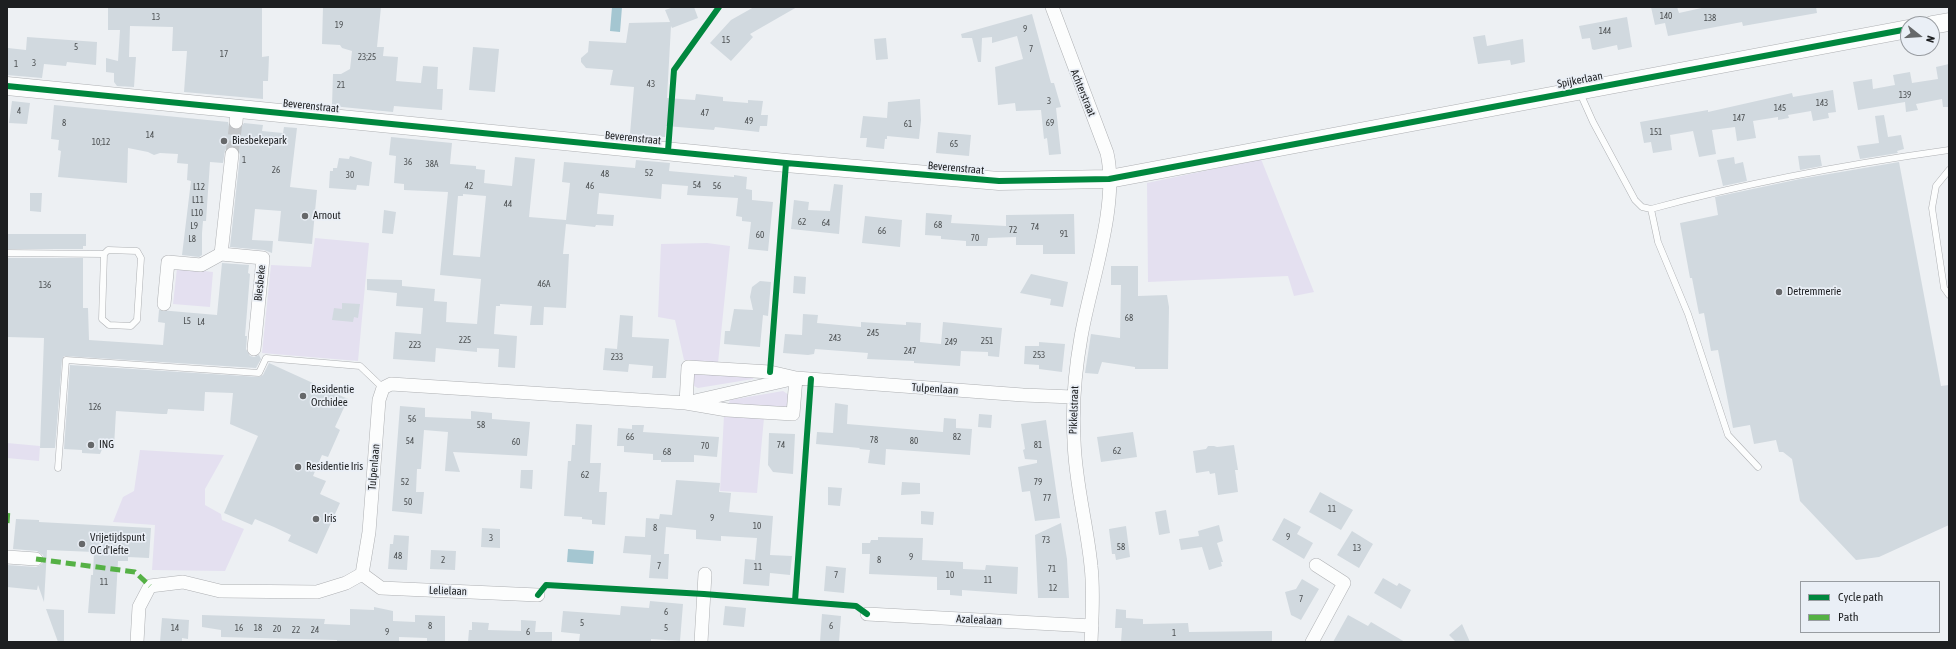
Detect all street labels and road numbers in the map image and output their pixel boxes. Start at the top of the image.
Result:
street label: Achterstraat [1068,68,1098,118]
street label: Spijkerlaan [1556,69,1604,91]
street label: Beverenstraat [282,96,340,116]
street label: Beverenstraat [604,128,662,148]
street label: Beverenstraat [927,159,985,177]
street label: Biesbeke [252,264,268,302]
street label: Tulpenlaan [911,381,959,397]
street label: Pikkelstraat [1067,386,1081,434]
street label: Tulpenlaan [365,443,383,491]
street label: Lelielaan [429,584,467,598]
street label: Azalealaan [956,612,1002,628]

